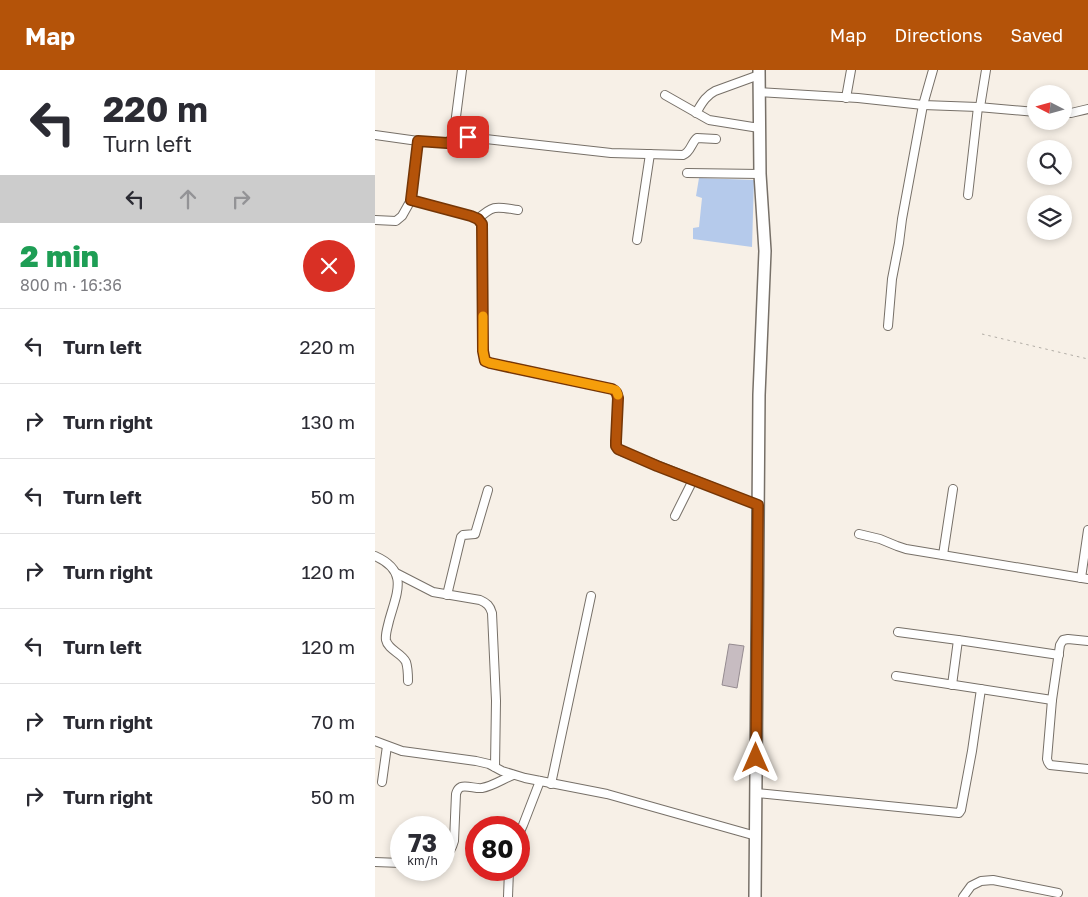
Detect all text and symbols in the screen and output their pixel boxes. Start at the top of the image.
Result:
text: Map [25,21,75,50]
text: Map [830,24,866,46]
text: Directions [894,24,982,46]
text: Saved [1010,24,1063,46]
north arrow [1027,85,1073,130]
map controls [1027,85,1072,240]
text: 220 m [103,88,208,130]
icon: left [20,90,85,155]
pin [447,116,489,158]
icon: arrive [454,123,482,151]
text: Turn left [103,130,192,157]
button: search [1027,140,1072,185]
icon: left [121,185,149,213]
icon: ahead [174,185,202,213]
icon: right [227,185,255,213]
button: layers [1027,195,1072,240]
text: 2 min [20,238,99,274]
button: close [303,240,355,292]
text: 800 m · 16:36 [20,275,122,295]
icon: left [20,332,48,360]
text: Turn left [63,335,142,358]
text: 220 m [300,335,355,358]
icon: right [20,407,48,435]
text: Turn right [63,410,153,433]
text: 130 m [301,410,355,433]
icon: left [20,482,48,510]
text: Turn left [63,485,142,508]
text: 50 m [311,485,355,508]
icon: right [20,557,48,585]
text: Turn right [63,560,153,583]
text: 120 m [301,560,355,583]
icon: left [20,632,48,660]
text: Turn left [63,635,142,658]
text: 120 m [301,635,355,658]
icon: right [20,707,48,735]
text: Turn right [63,710,153,733]
text: 70 m [312,710,355,733]
position arrow [729,731,781,783]
icon: right [20,782,48,810]
text: Turn right [63,785,153,808]
text: 50 m [311,785,355,808]
speed limit sign: 80 [465,816,530,881]
text: 73 [408,827,437,858]
text: km/h [407,853,438,868]

